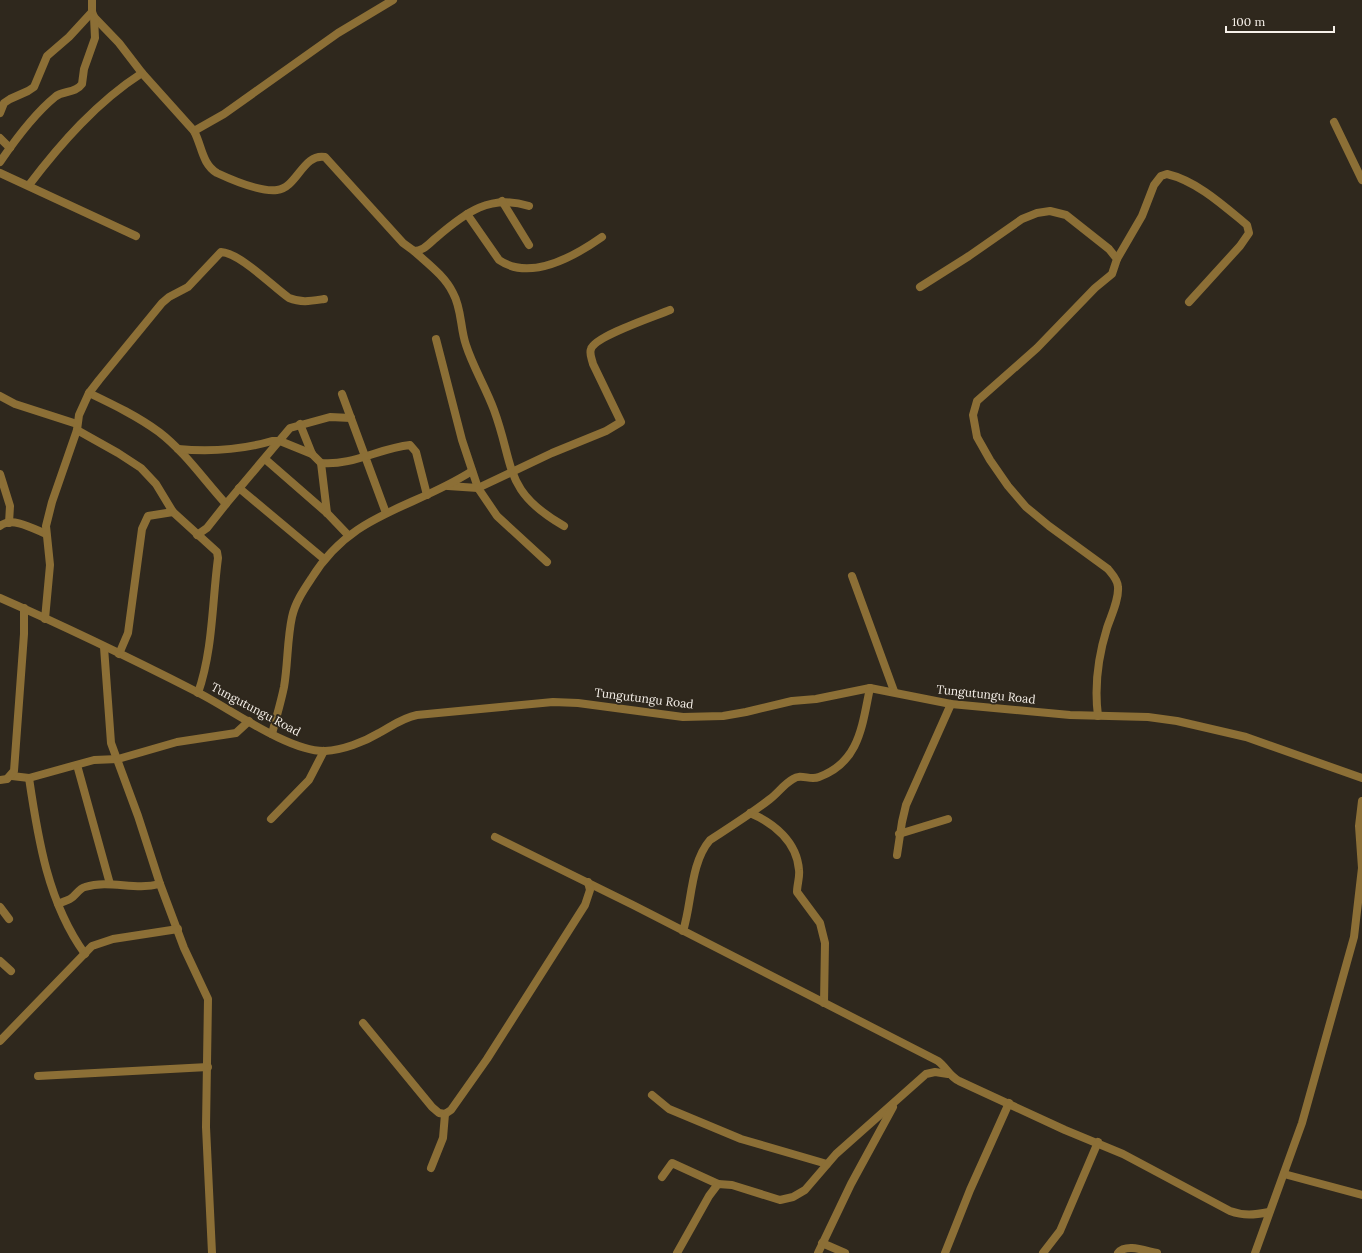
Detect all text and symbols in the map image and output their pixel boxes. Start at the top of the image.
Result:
scale bar [1226,8,1334,34]
text: 100 m [1232,14,1265,29]
street label: Tungutungu Road [208,679,304,739]
street label: Tungutungu Road [936,681,1036,707]
street label: Tungutungu Road [594,684,694,712]

